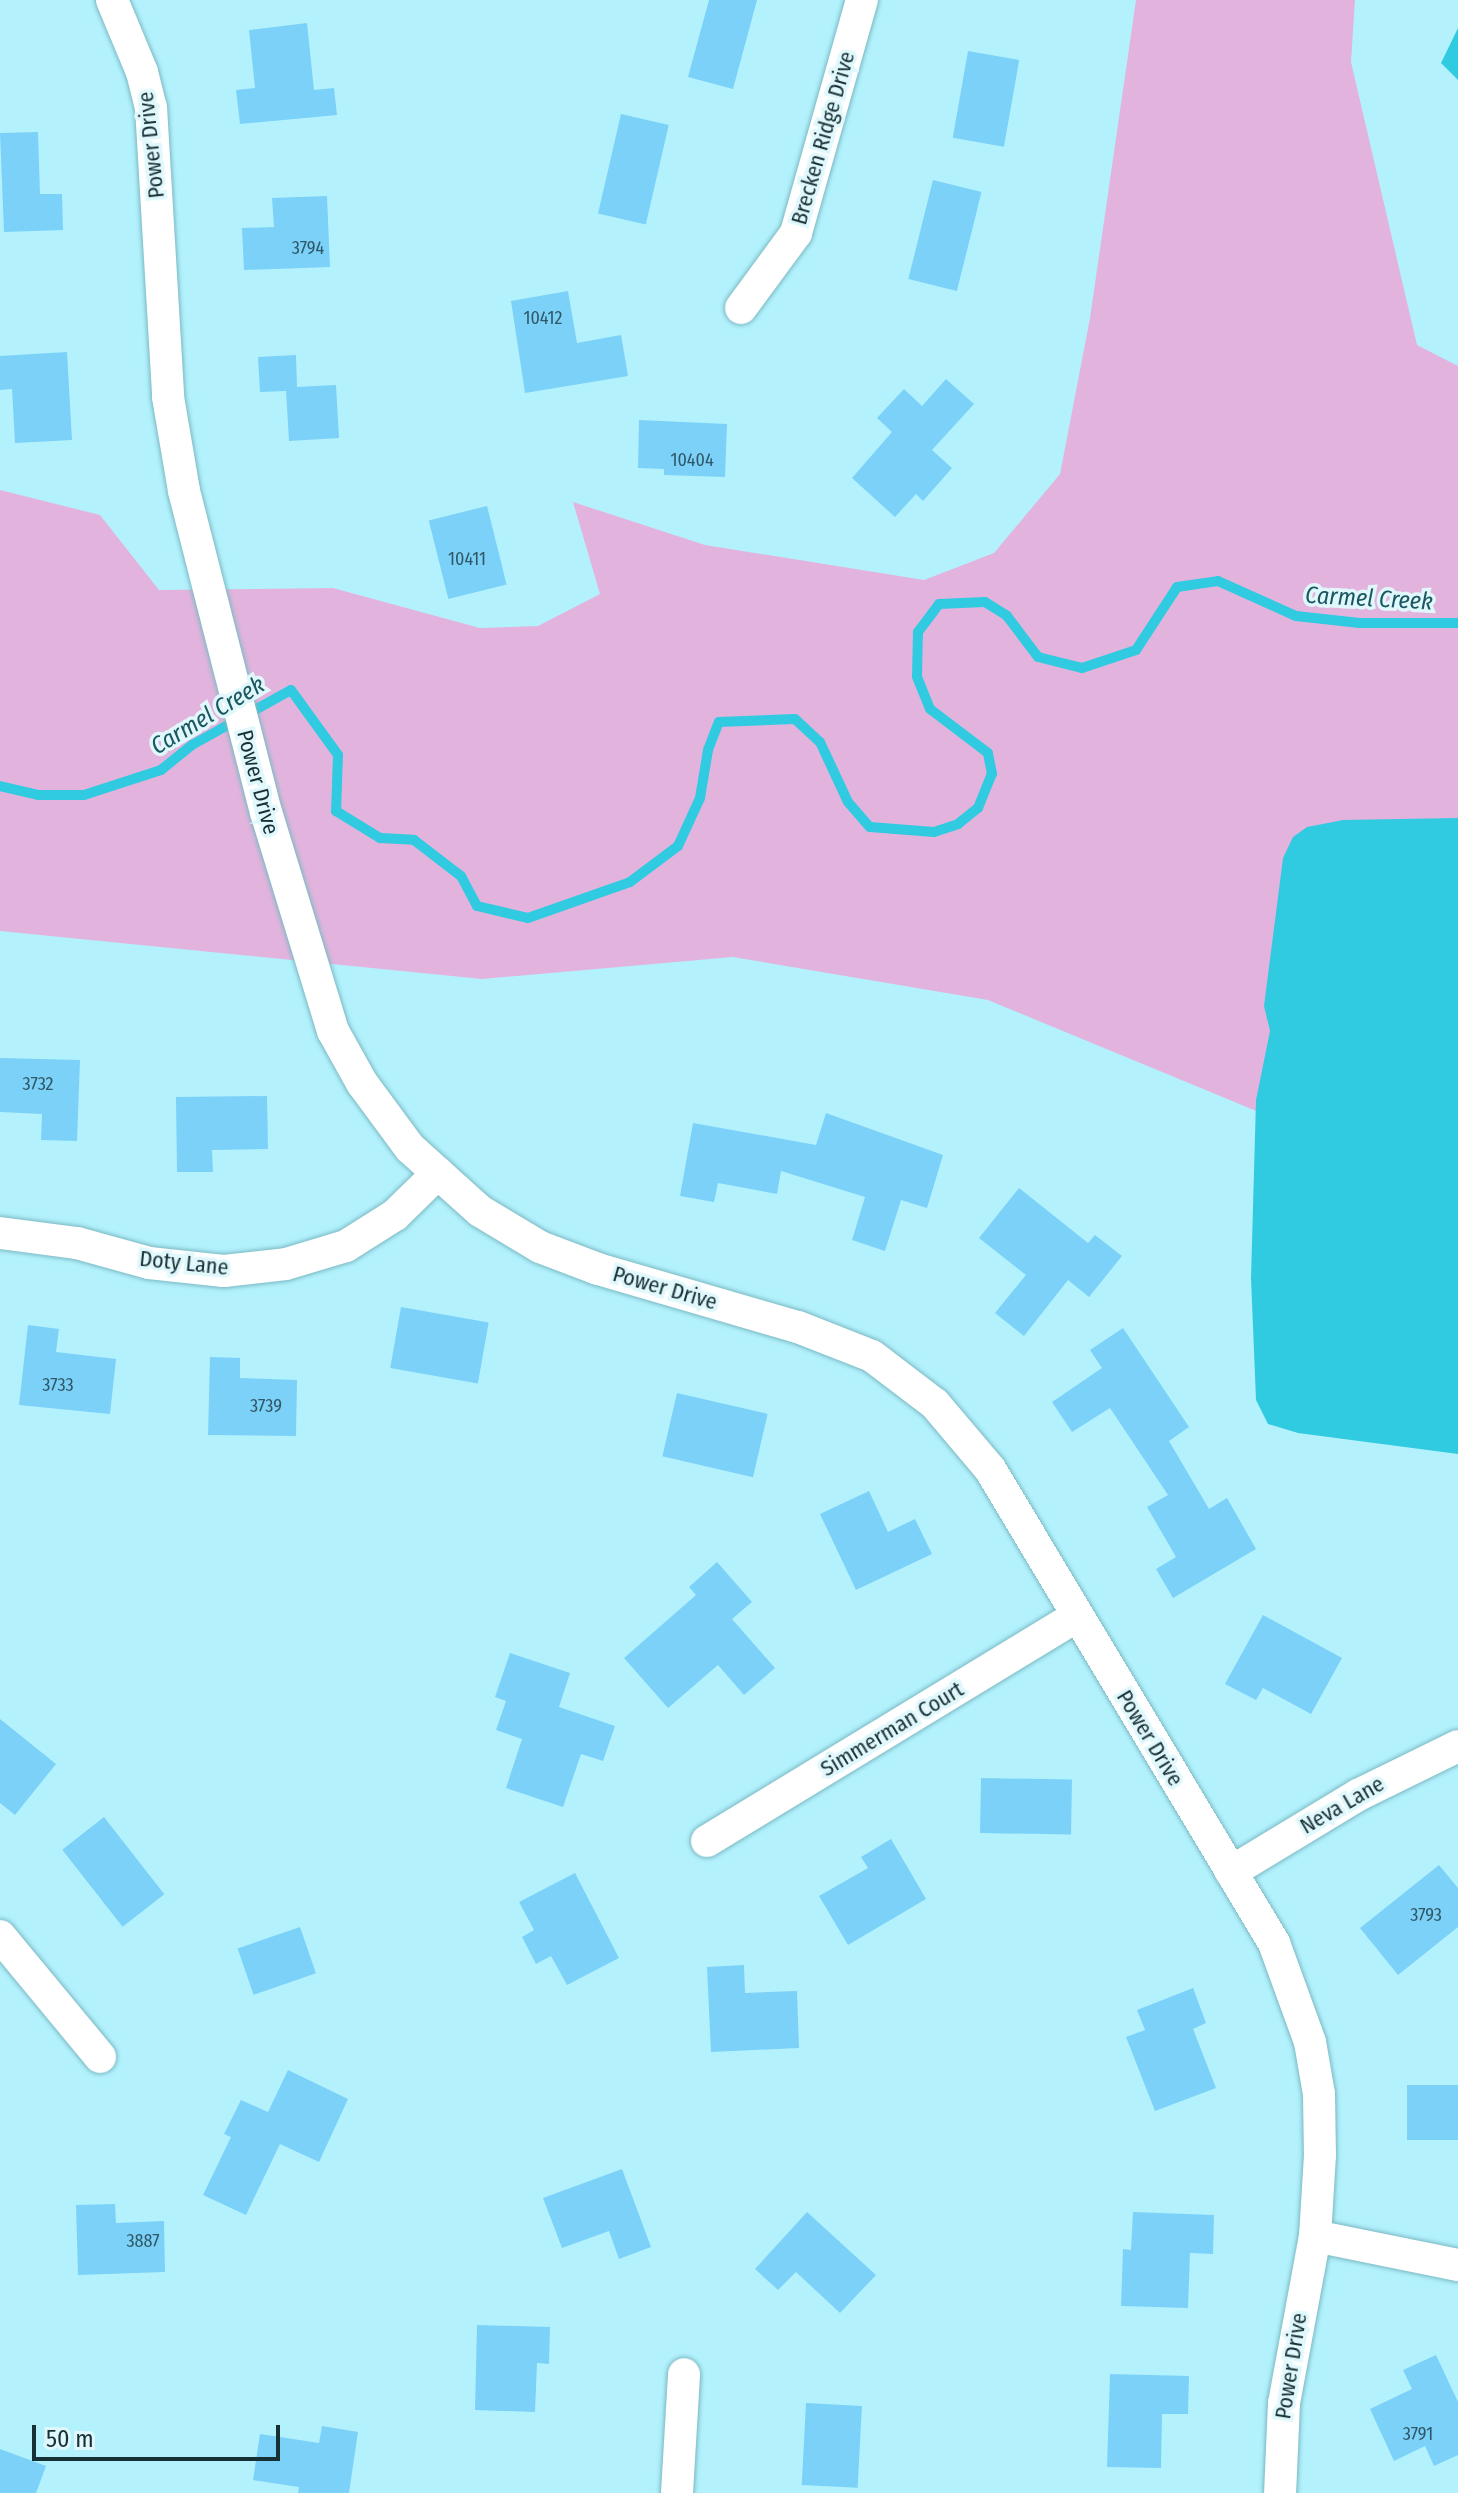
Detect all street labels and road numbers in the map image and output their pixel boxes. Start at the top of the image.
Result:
street label: Brecken Ridge Drive [786,48,860,228]
street label: Power Drive [132,90,170,200]
street label: Power Drive [231,727,285,837]
street label: Doty Lane [138,1245,230,1281]
street label: Power Drive [610,1261,720,1315]
street label: Simmerman Court [816,1676,968,1782]
street label: Power Drive [1111,1685,1189,1791]
street label: Neva Lane [1295,1770,1389,1840]
street label: Power Drive [1270,2311,1312,2421]

